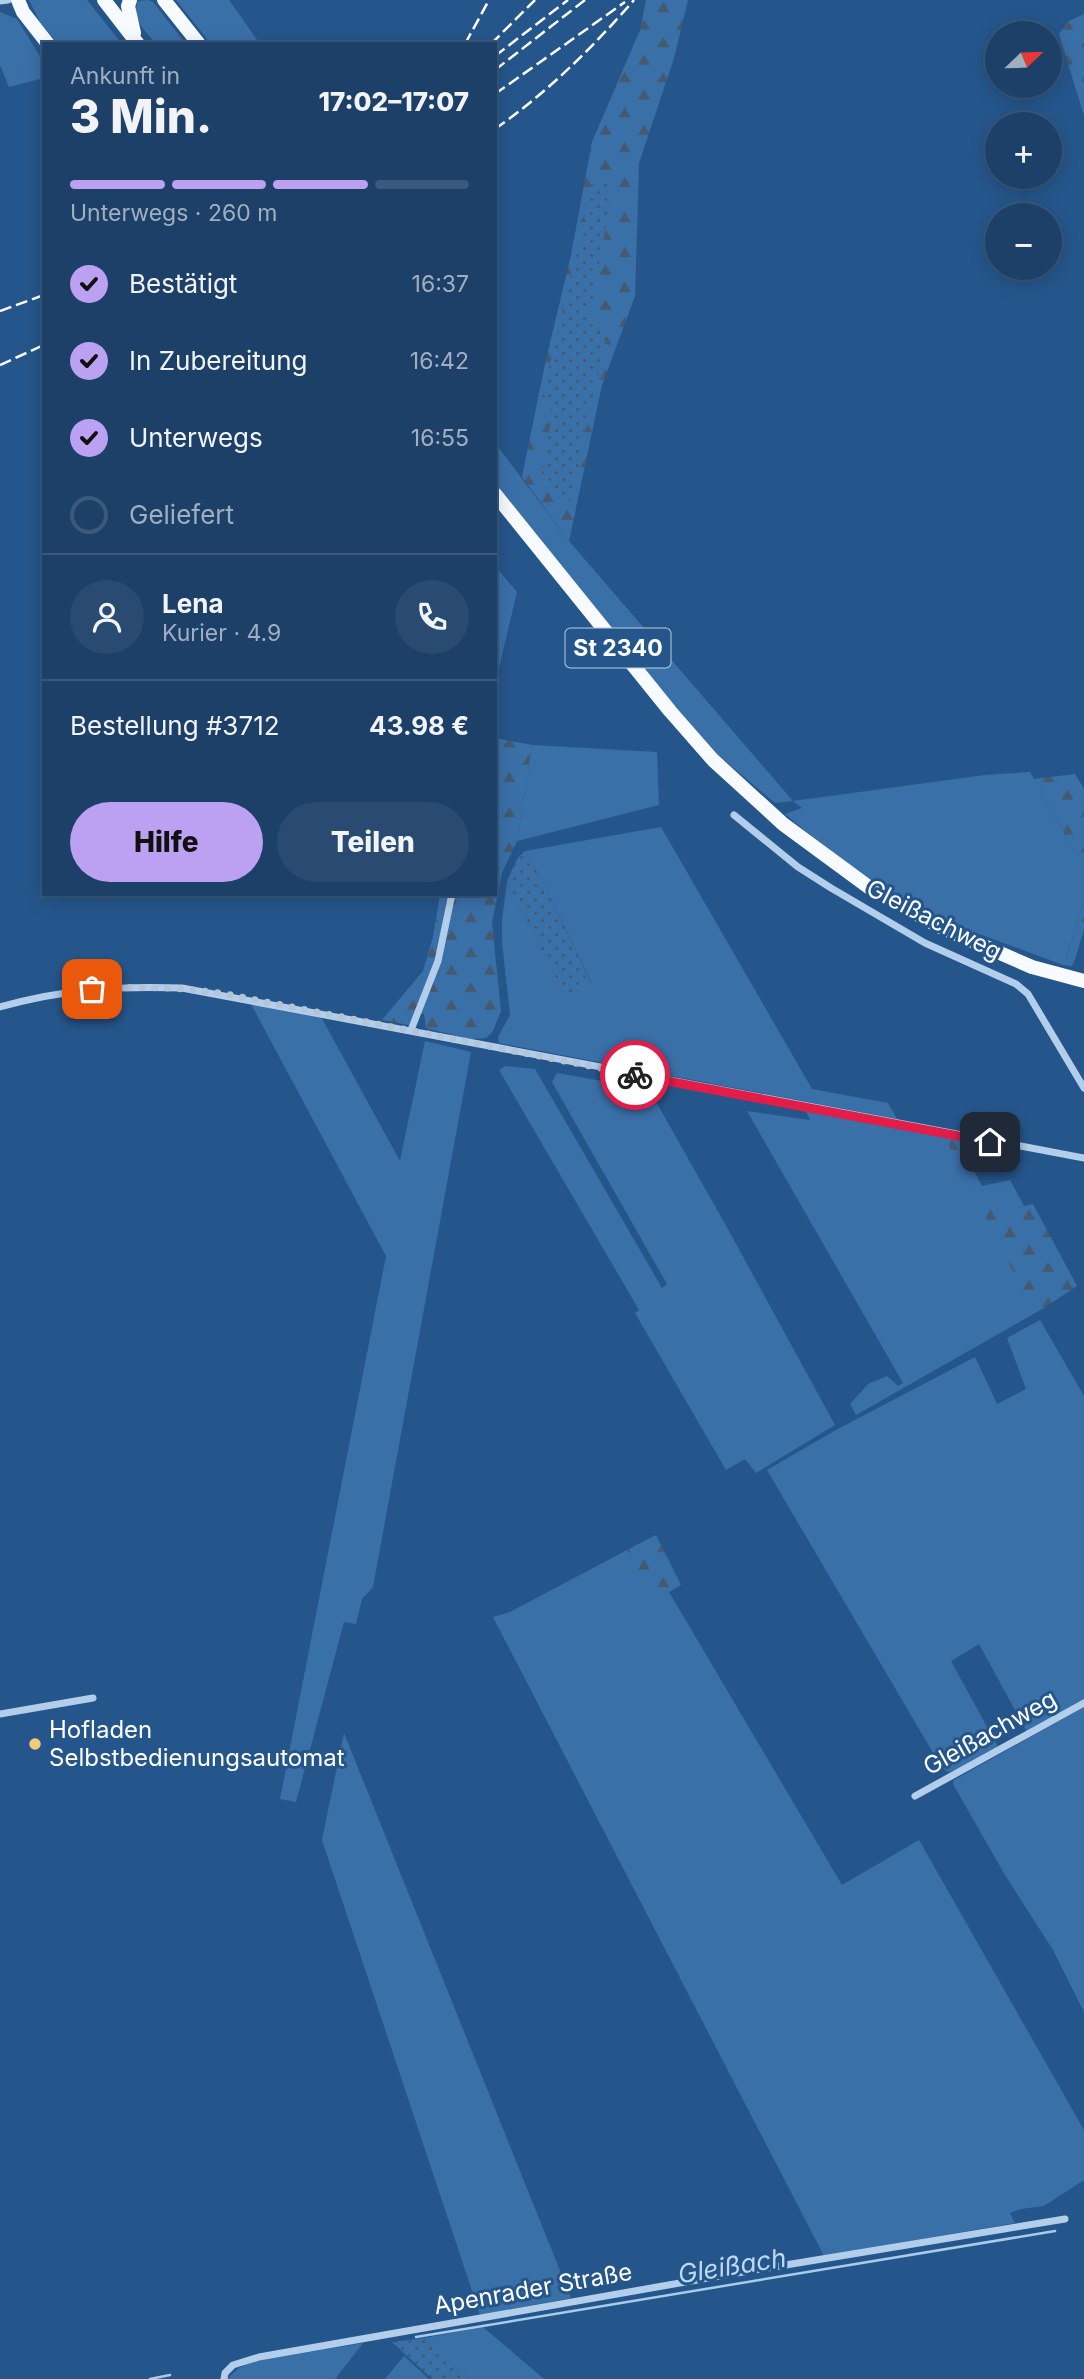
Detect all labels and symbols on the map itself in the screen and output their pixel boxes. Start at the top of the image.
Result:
north arrow [985,21,1062,98]
road number: St 2340 [566,628,670,668]
street label: Gleißachweg [862,873,1007,966]
pin [62,959,122,1019]
courier [600,1040,670,1110]
pin [960,1112,1020,1172]
street label: Gleißachweg [918,1684,1061,1781]
place label: Hofladen Selbstbedienungsautomat [49,1715,345,1772]
marker: Hofladen Selbstbedienungsautomat [27,1736,43,1752]
water label: Gleißach [676,2242,788,2289]
street label: Apenrader Straße [431,2257,634,2320]

